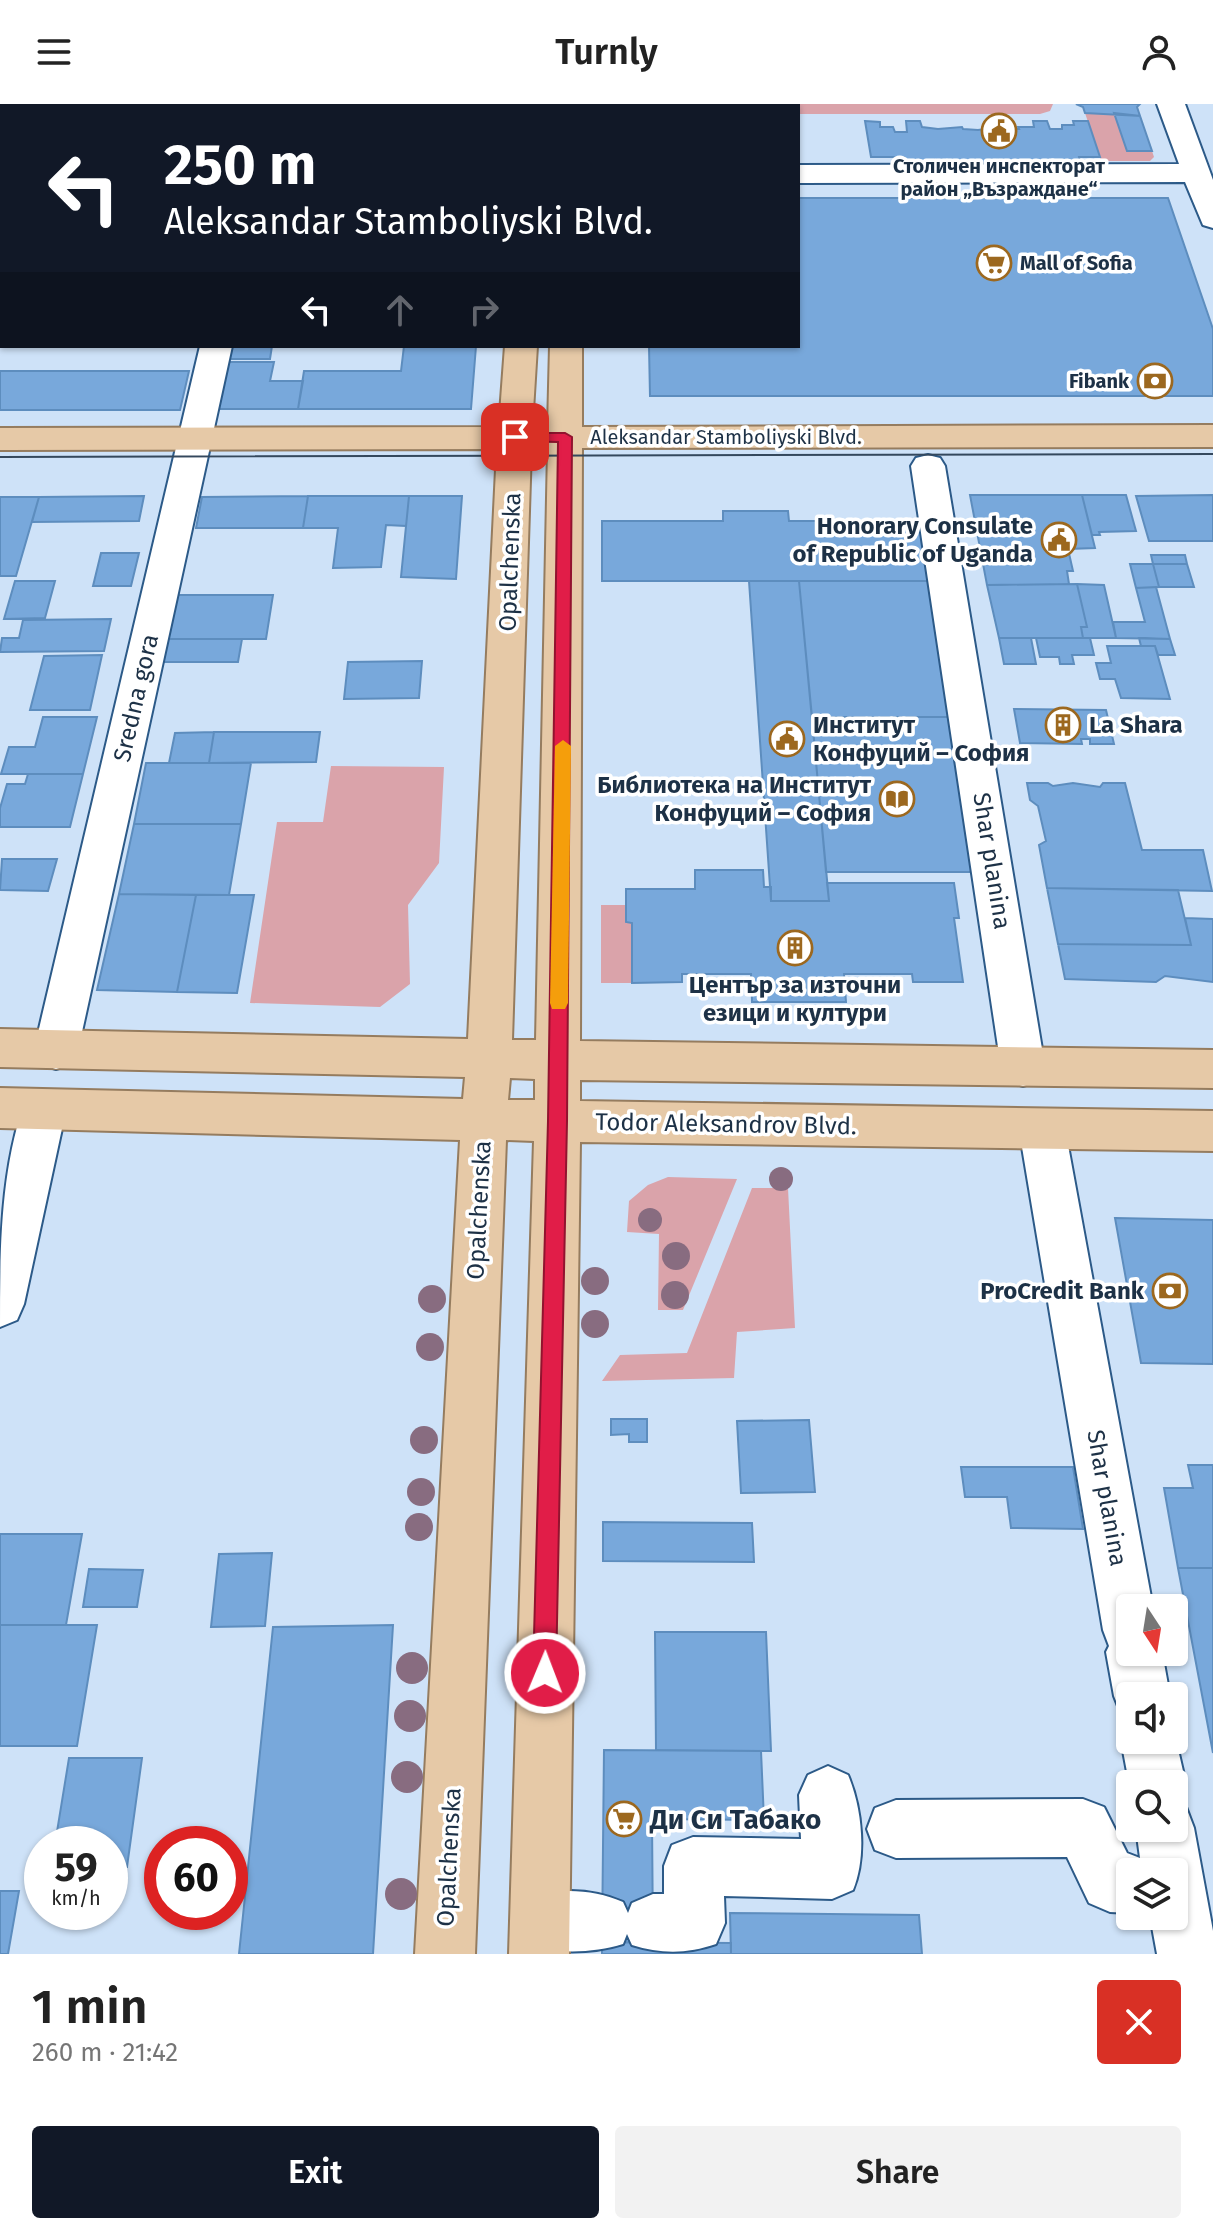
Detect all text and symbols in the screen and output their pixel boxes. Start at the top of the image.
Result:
icon: menu [32,30,76,74]
text: Turnly [555,30,658,74]
icon: person [1137,30,1181,74]
public building icon: Столичен инспекторат район „Възраждане“ [980,112,1018,150]
text: 250 m [164,132,316,199]
icon: left [32,136,136,240]
place label: Столичен инспекторат район „Възраждане“ [893,154,1106,201]
text: Aleksandar Stamboliyski Blvd. [164,200,653,244]
supermarket icon: Mall of Sofia [975,244,1013,282]
place label: Mall of Sofia [1020,251,1133,275]
icon: left [294,288,338,332]
icon: ahead [378,288,422,332]
icon: right [462,288,506,332]
bank icon: Fibank [1136,362,1174,400]
place label: Fibank [1069,369,1130,393]
pin [481,403,549,471]
icon: arrive [493,415,537,459]
street label: Aleksandar Stamboliyski Blvd. [590,425,862,449]
street label: Opalchenska [494,492,526,632]
place label: Honorary Consulate of Republic of Uganda [792,512,1033,568]
public building icon: Honorary Consulate of Republic of Uganda [1040,521,1078,559]
street label: Sredna gora [108,631,164,765]
building icon: La Shara [1044,706,1082,744]
place label: Институт Конфуций – София [813,711,1029,767]
place label: La Shara [1089,711,1183,739]
public building icon: Институт Конфуций – София [768,720,806,758]
place label: Библиотека на Институт Конфуций – София [597,771,872,827]
library icon: Библиотека на Институт Конфуций – София [878,780,916,818]
street label: Shar planina [967,791,1017,931]
building icon: Център за източни езици и култури [776,929,814,967]
place label: Център за източни езици и култури [689,971,901,1027]
street label: Todor Aleksandrov Blvd. [595,1108,857,1140]
street label: Opalchenska [461,1140,497,1280]
bank icon: ProCredit Bank [1151,1272,1189,1310]
place label: ProCredit Bank [980,1277,1145,1305]
street label: Shar planina [1081,1428,1133,1568]
north arrow [1116,1594,1188,1666]
map controls [1116,1594,1188,1930]
position arrow [503,1631,587,1715]
button: sound [1116,1682,1188,1754]
button: search [1116,1770,1188,1842]
street label: Opalchenska [431,1787,467,1927]
supermarket icon: Ди Си Табако [605,1800,643,1838]
place label: Ди Си Табако [649,1803,821,1836]
speed limit sign: 60 [144,1826,248,1930]
text: 59 [54,1844,98,1892]
button: layers [1116,1858,1188,1930]
text: km/h [51,1886,101,1910]
text: 1 min [32,1978,148,2036]
button: close [1097,1980,1181,2064]
text: 260 m · 21:42 [32,2037,178,2068]
button: Exit [32,2126,599,2218]
button: Share [615,2126,1181,2218]

